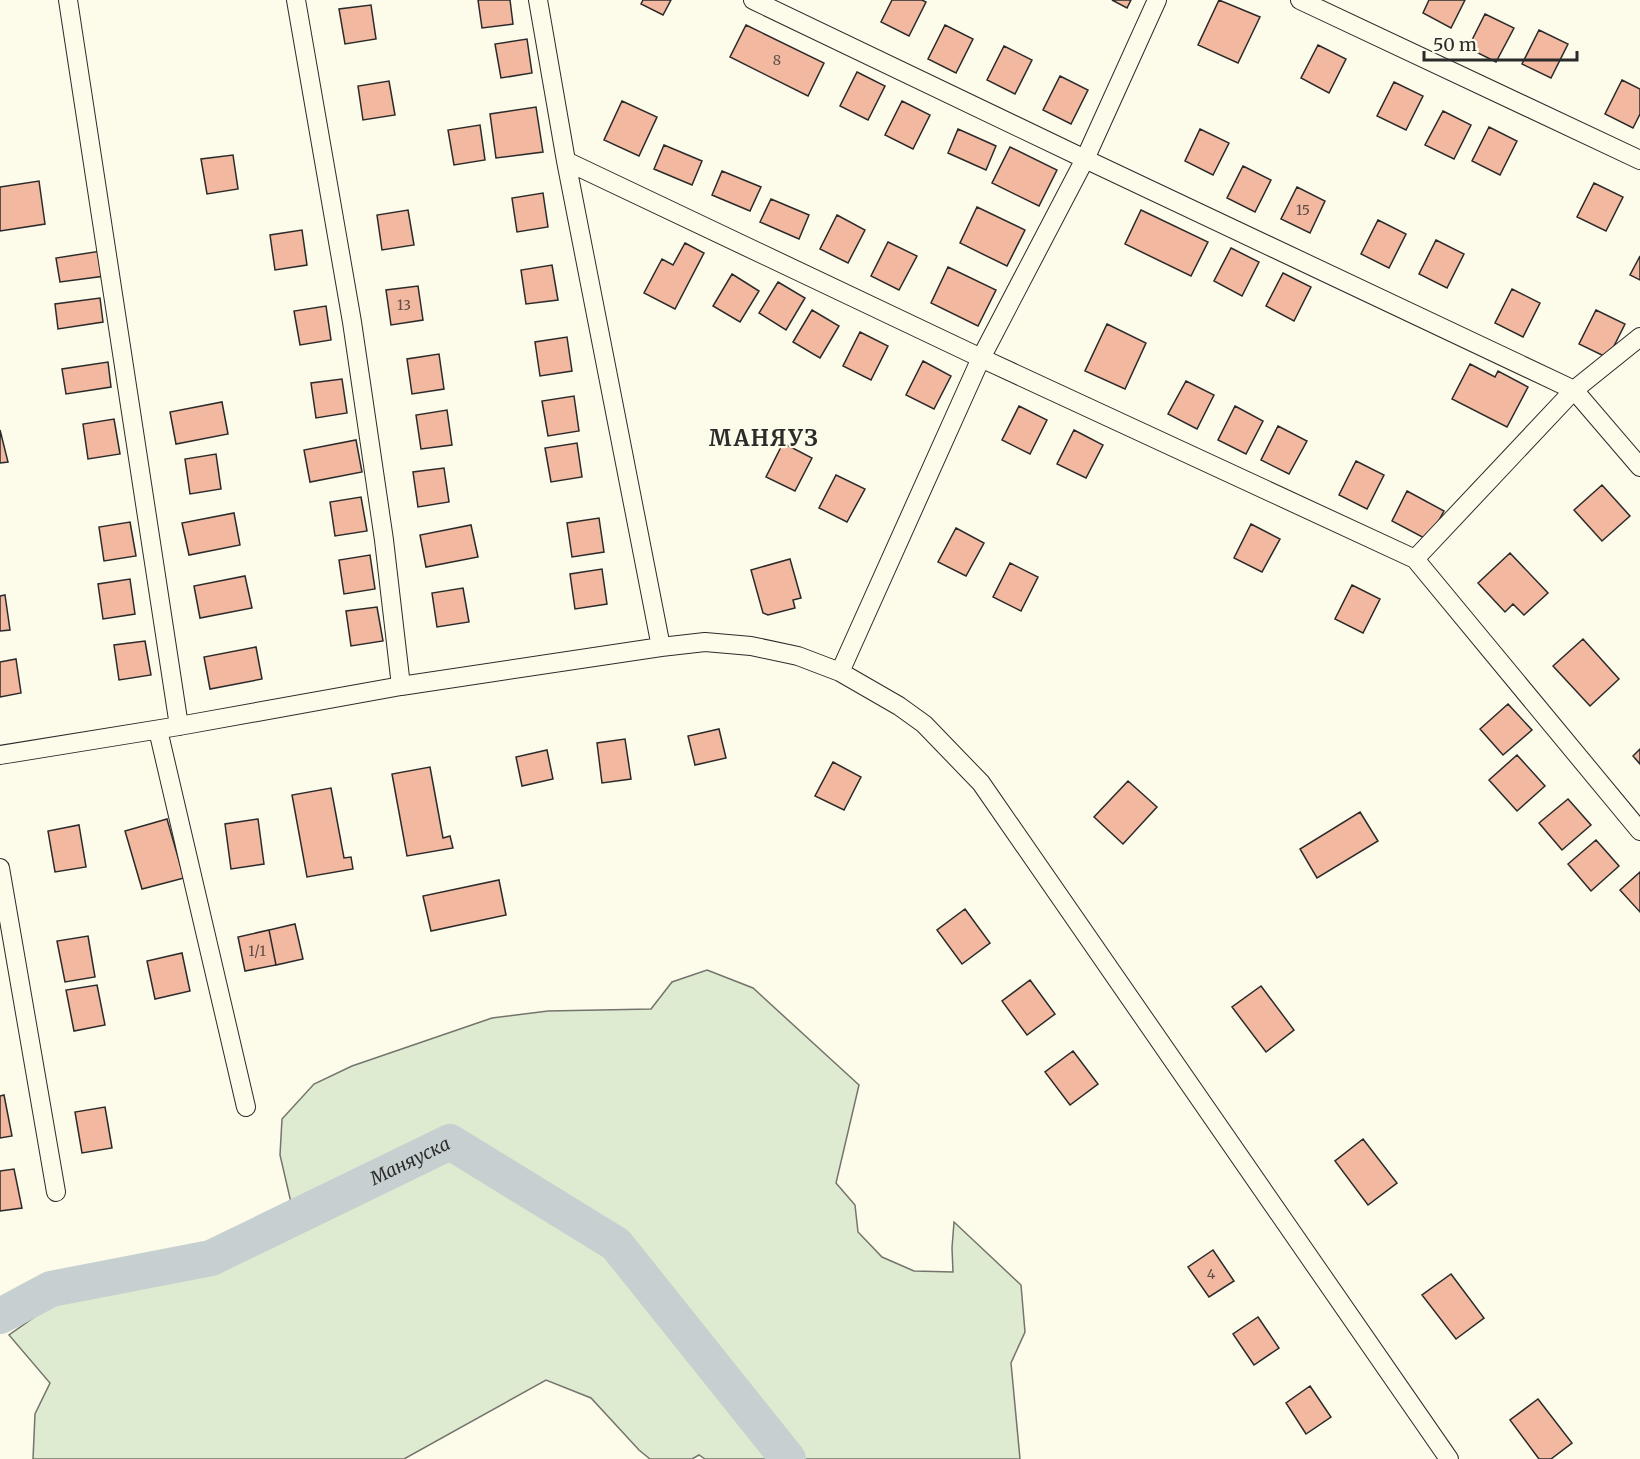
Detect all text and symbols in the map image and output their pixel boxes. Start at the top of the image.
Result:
scale bar [1424,24,1577,62]
text: 50 m [1433,33,1477,56]
house number: 8 [773,51,781,69]
house number: 15 [1296,201,1310,219]
house number: 13 [397,296,411,314]
district label: МАНЯУЗ [709,424,819,452]
house number: 1/1 [248,942,266,960]
water label: Маняуска [365,1132,454,1191]
house number: 4 [1207,1265,1216,1283]

